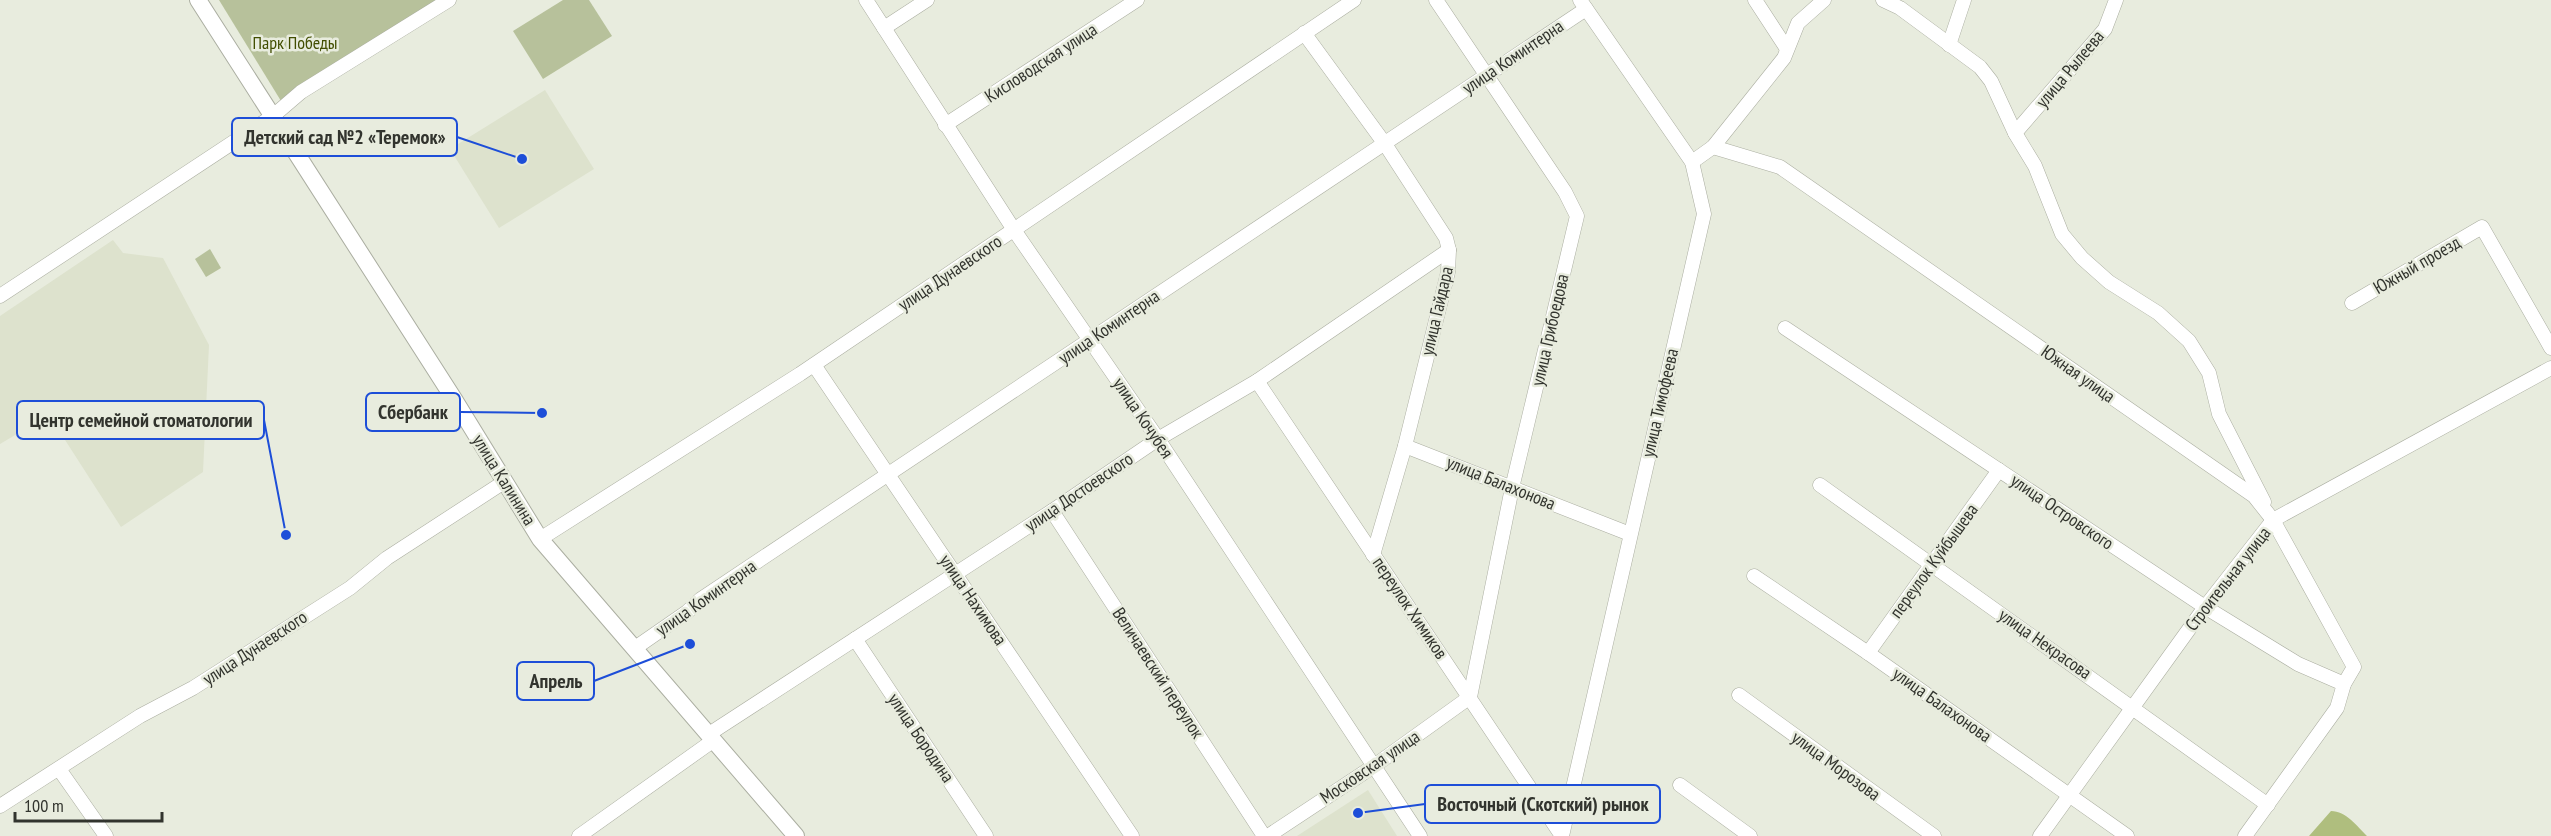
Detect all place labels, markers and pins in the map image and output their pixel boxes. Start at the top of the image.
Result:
callout: Детский сад №2 «Теремок» [232,118,457,156]
callout: Сбербанк [366,393,460,431]
callout: Центр cемейной cтоматологии [17,401,264,439]
callout: Апрель [517,662,594,700]
callout: Восточный (Скотский) рынок [1425,785,1660,823]

